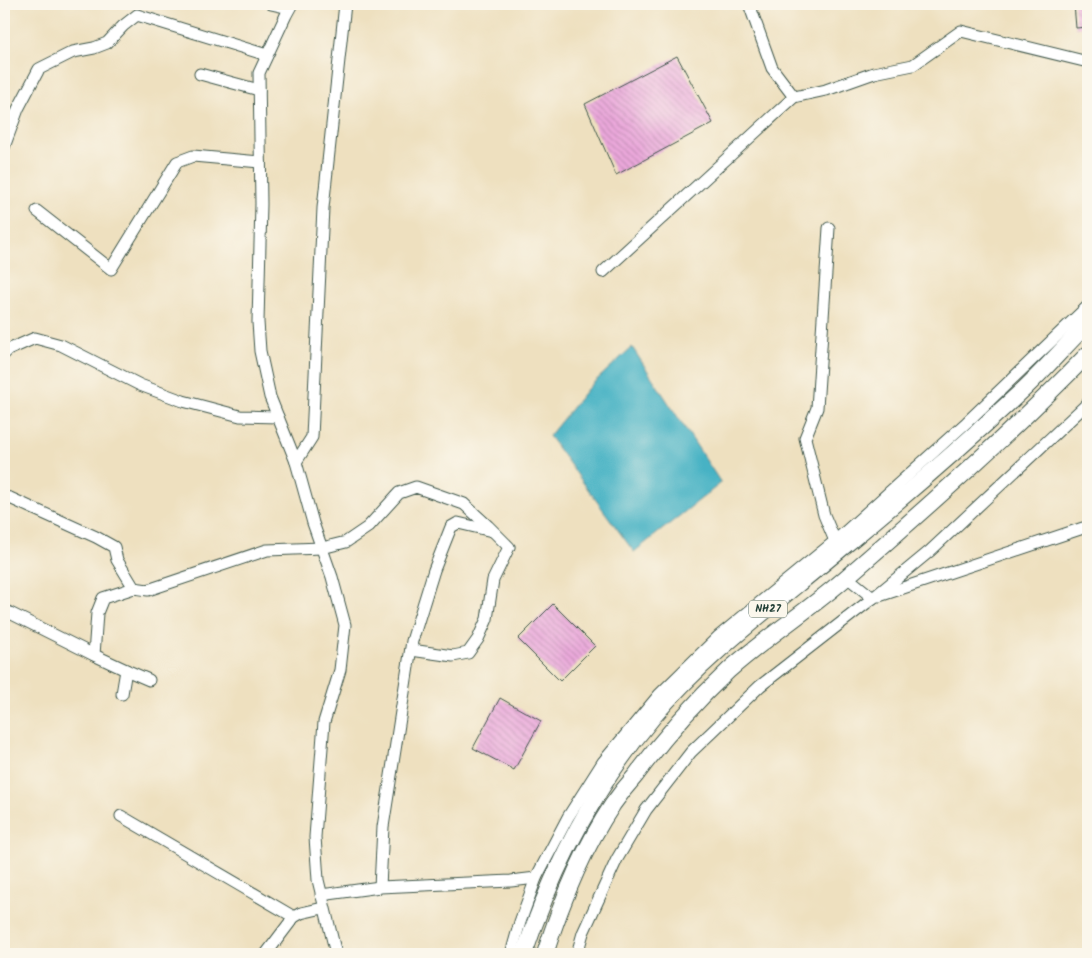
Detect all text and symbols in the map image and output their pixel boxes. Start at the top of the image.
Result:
road number: NH27 [749,600,787,618]

